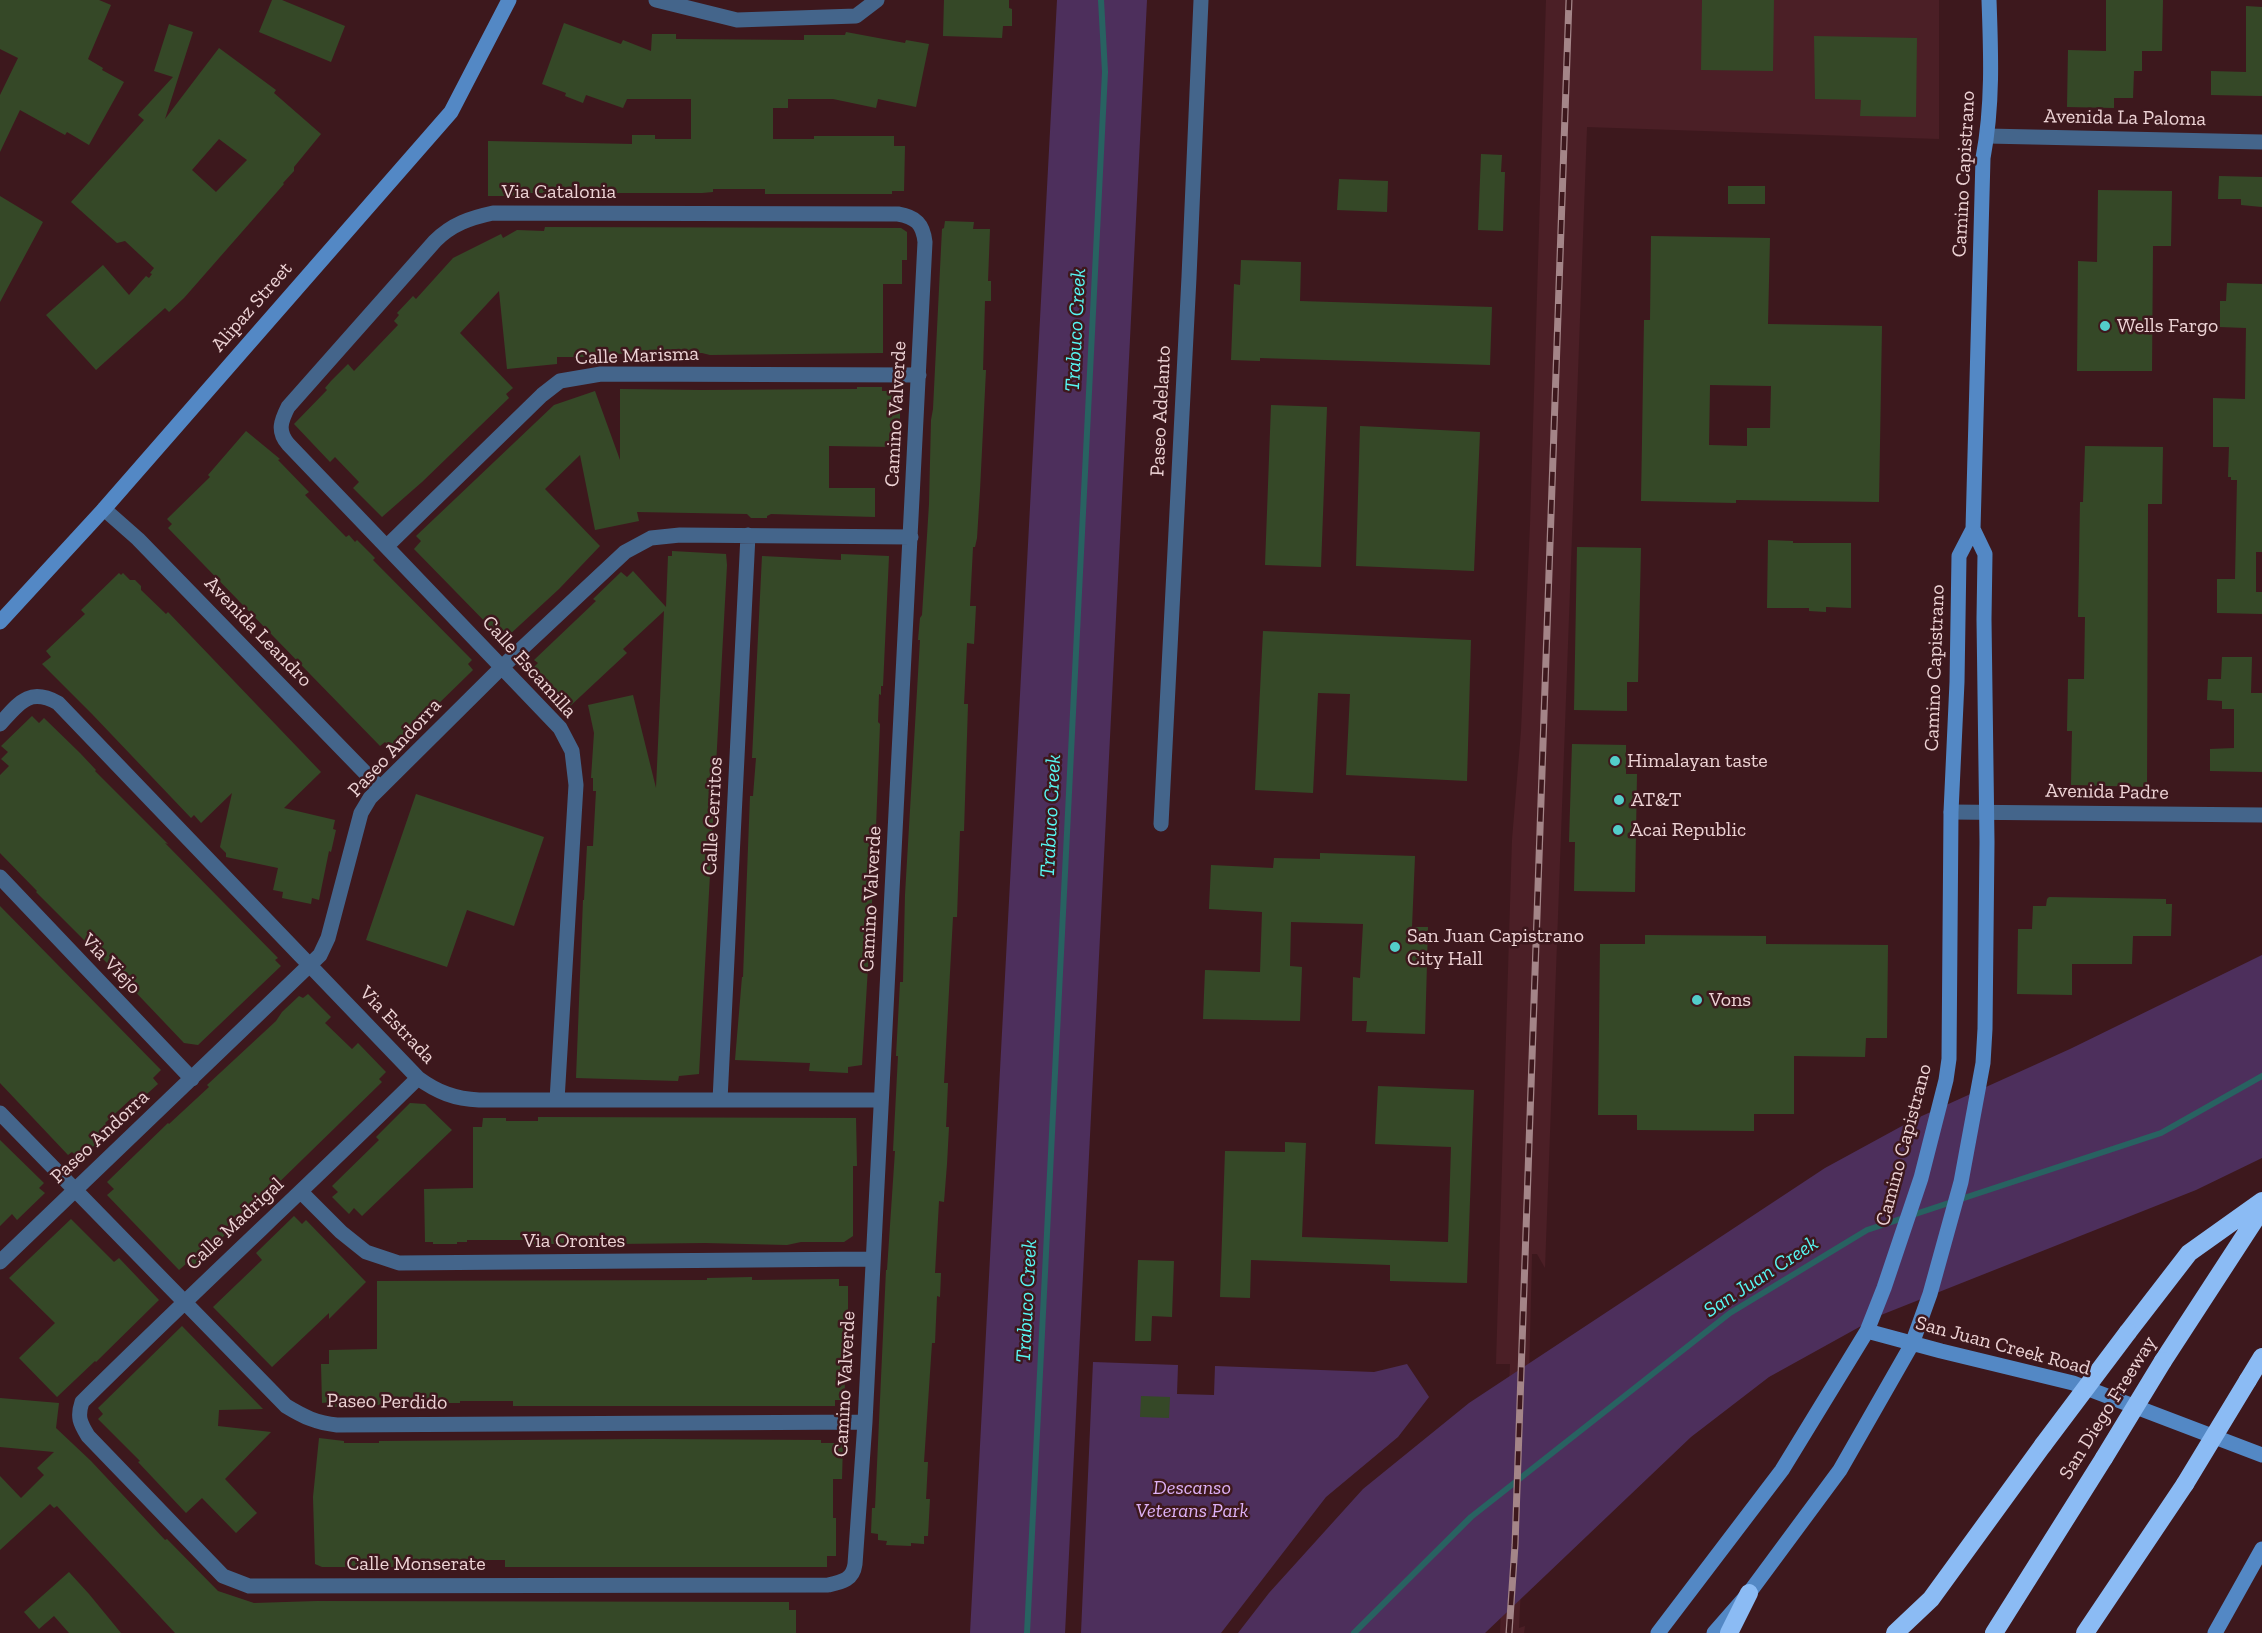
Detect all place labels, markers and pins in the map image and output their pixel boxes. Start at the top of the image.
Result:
place label: Wells Fargo [2117,314,2218,338]
marker: Wells Fargo [2098,319,2112,333]
place label: Himalayan taste [1627,749,1768,773]
marker: Himalayan taste [1608,754,1622,768]
place label: AT&T [1631,788,1681,812]
marker: AT&T [1612,793,1626,807]
place label: Acai Republic [1630,818,1746,842]
marker: Acai Republic [1611,823,1625,837]
place label: San Juan Capistrano City Hall [1407,924,1584,971]
marker: San Juan Capistrano City Hall [1388,940,1402,954]
place label: Vons [1709,988,1751,1012]
marker: Vons [1690,993,1704,1007]

